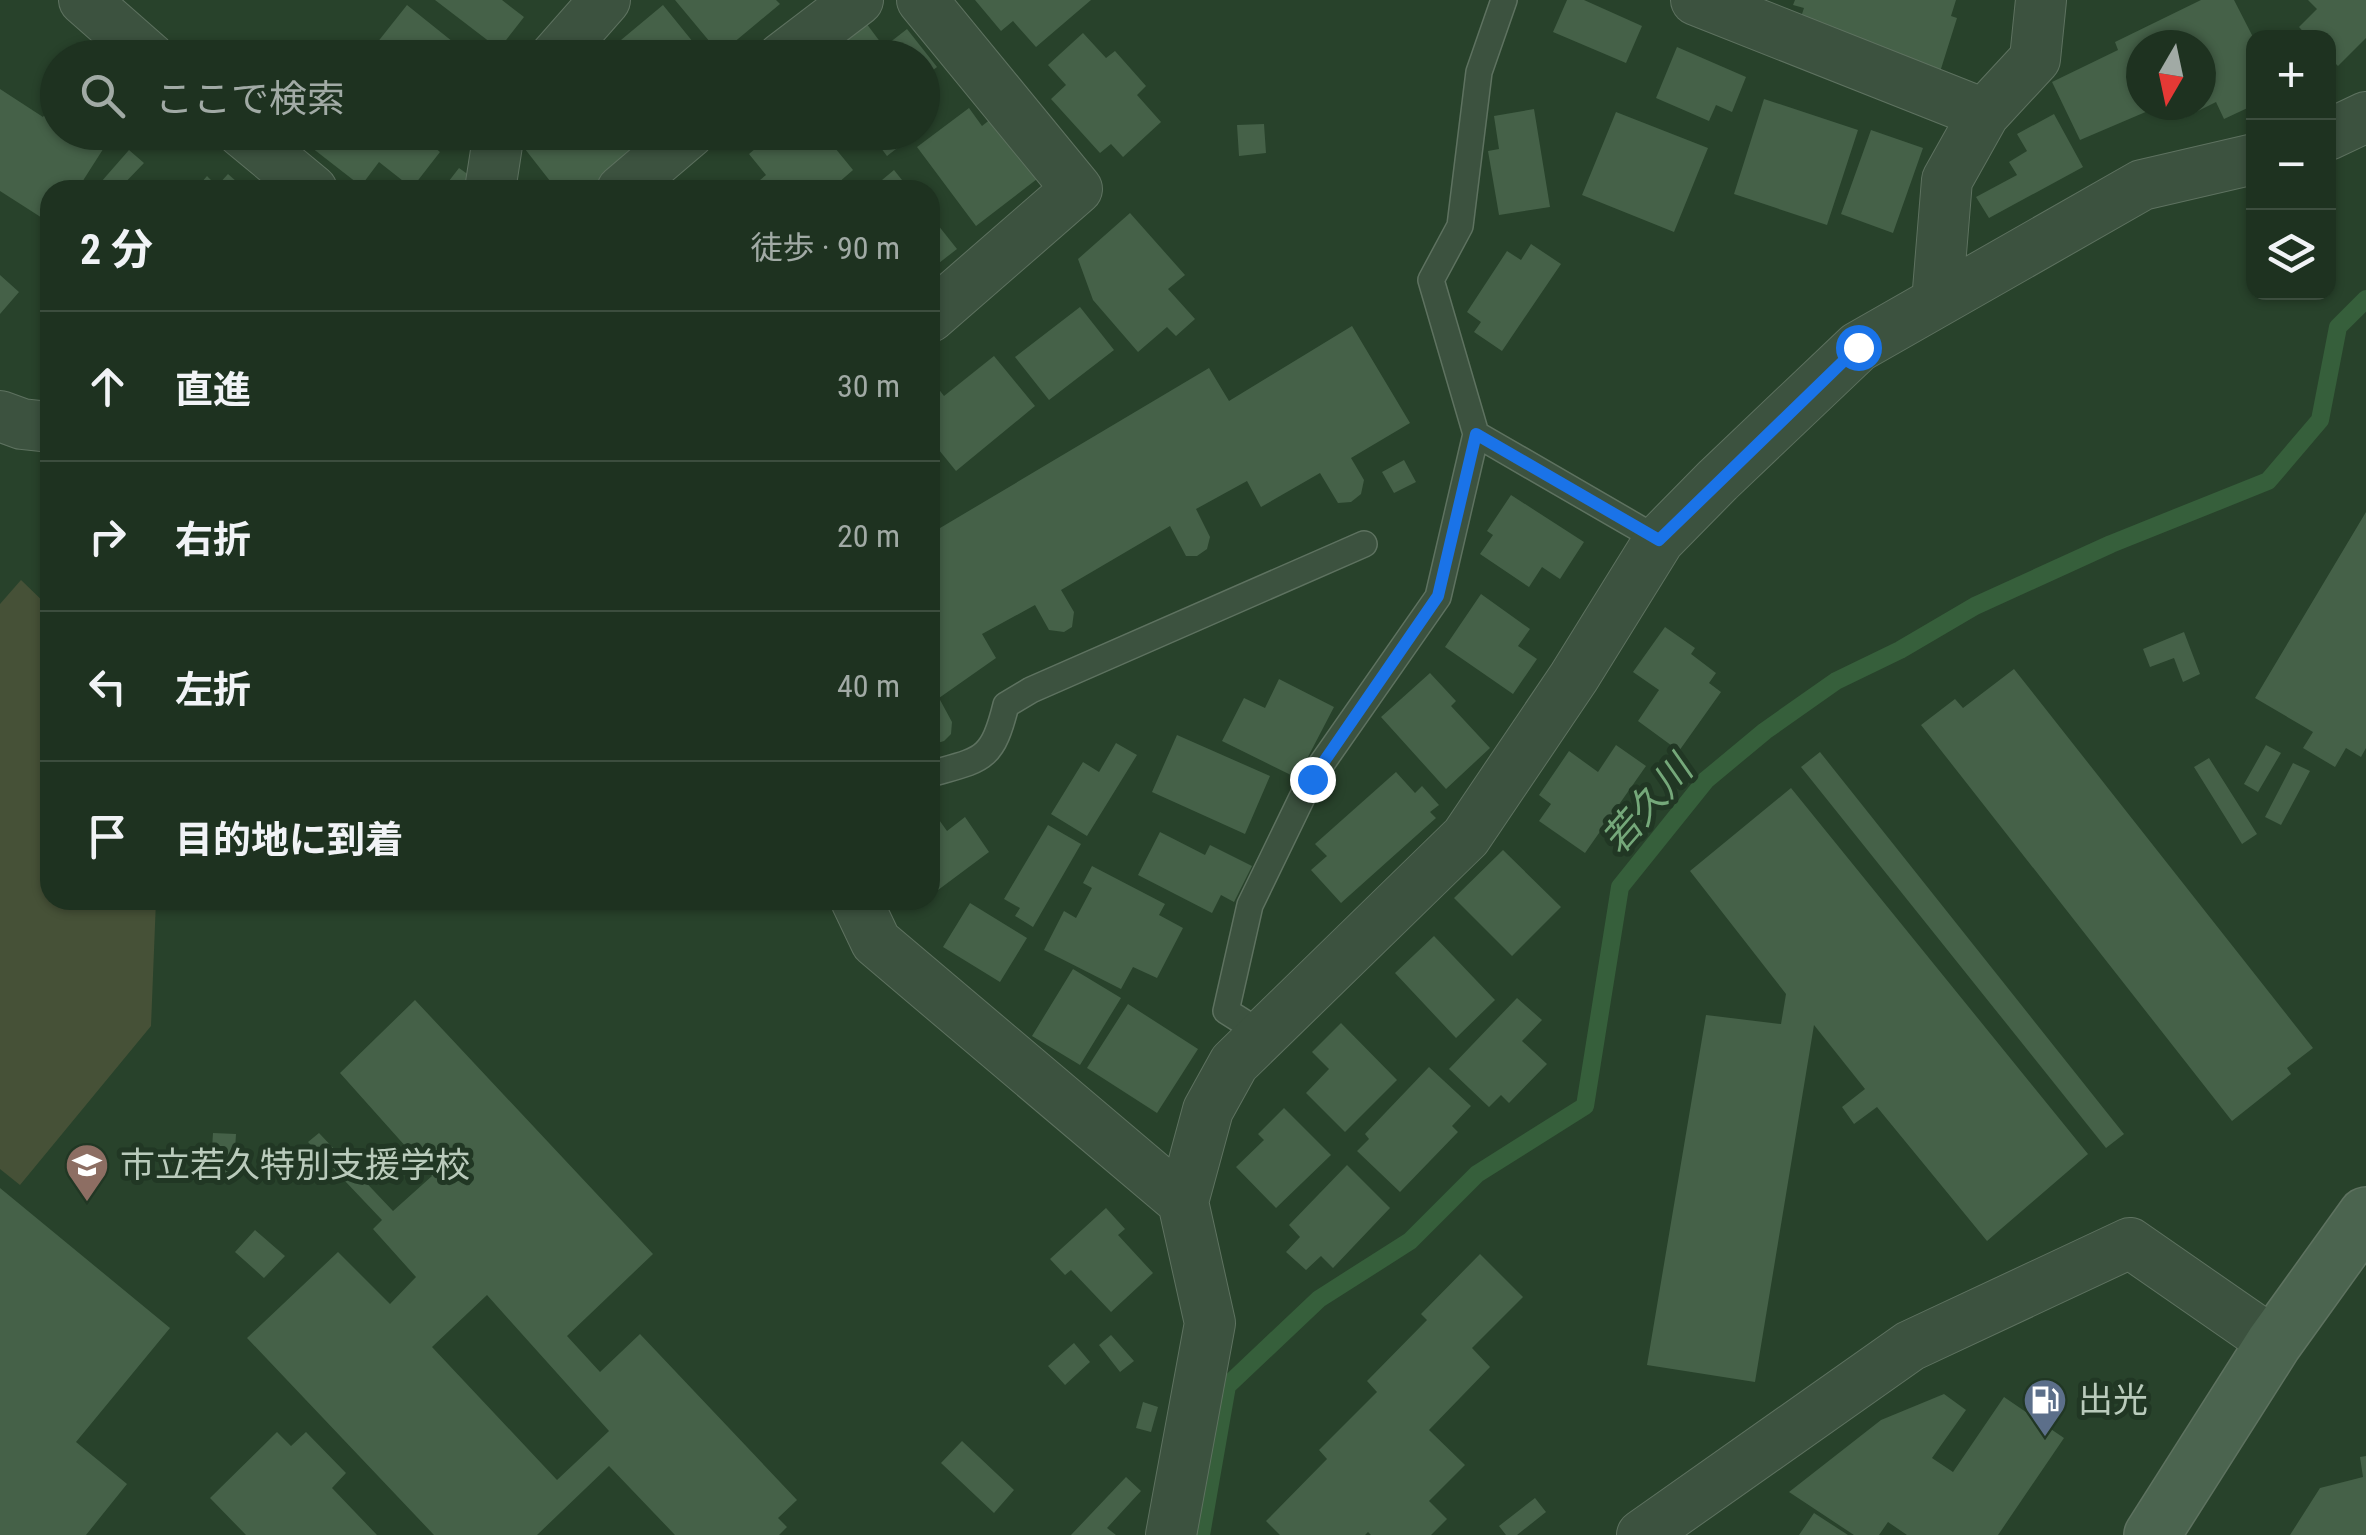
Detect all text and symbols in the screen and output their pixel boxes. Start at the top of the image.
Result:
north arrow [2126,30,2216,120]
map controls [2246,30,2336,300]
button: + [2246,30,2336,120]
search box [40,40,940,150]
icon: search [75,68,130,123]
text: ここで検索 [155,77,345,121]
button: − [2246,120,2336,210]
button: layers [2246,210,2336,300]
text: 2 分 [80,225,153,274]
text: 徒歩 · 90 m [750,229,900,267]
route start [1836,325,1882,371]
icon: ahead [80,359,135,414]
text: 30 m [837,367,900,405]
text: 直進 [175,368,251,412]
icon: right [80,509,135,564]
text: 20 m [837,517,900,555]
text: 右折 [175,518,251,562]
icon: left [80,659,135,714]
text: 40 m [837,667,900,705]
text: 左折 [175,668,251,712]
water label: 若久川 [1593,745,1704,862]
route end [1290,757,1336,803]
icon: arrive [80,809,135,864]
text: 目的地に到着 [175,818,403,862]
school or university icon: 市立若久特別支援学校 [64,1142,110,1203]
place label: 市立若久特別支援学校 [120,1145,470,1186]
fuel station icon: 出光 [2022,1377,2068,1438]
place label: 出光 [2078,1380,2148,1421]

